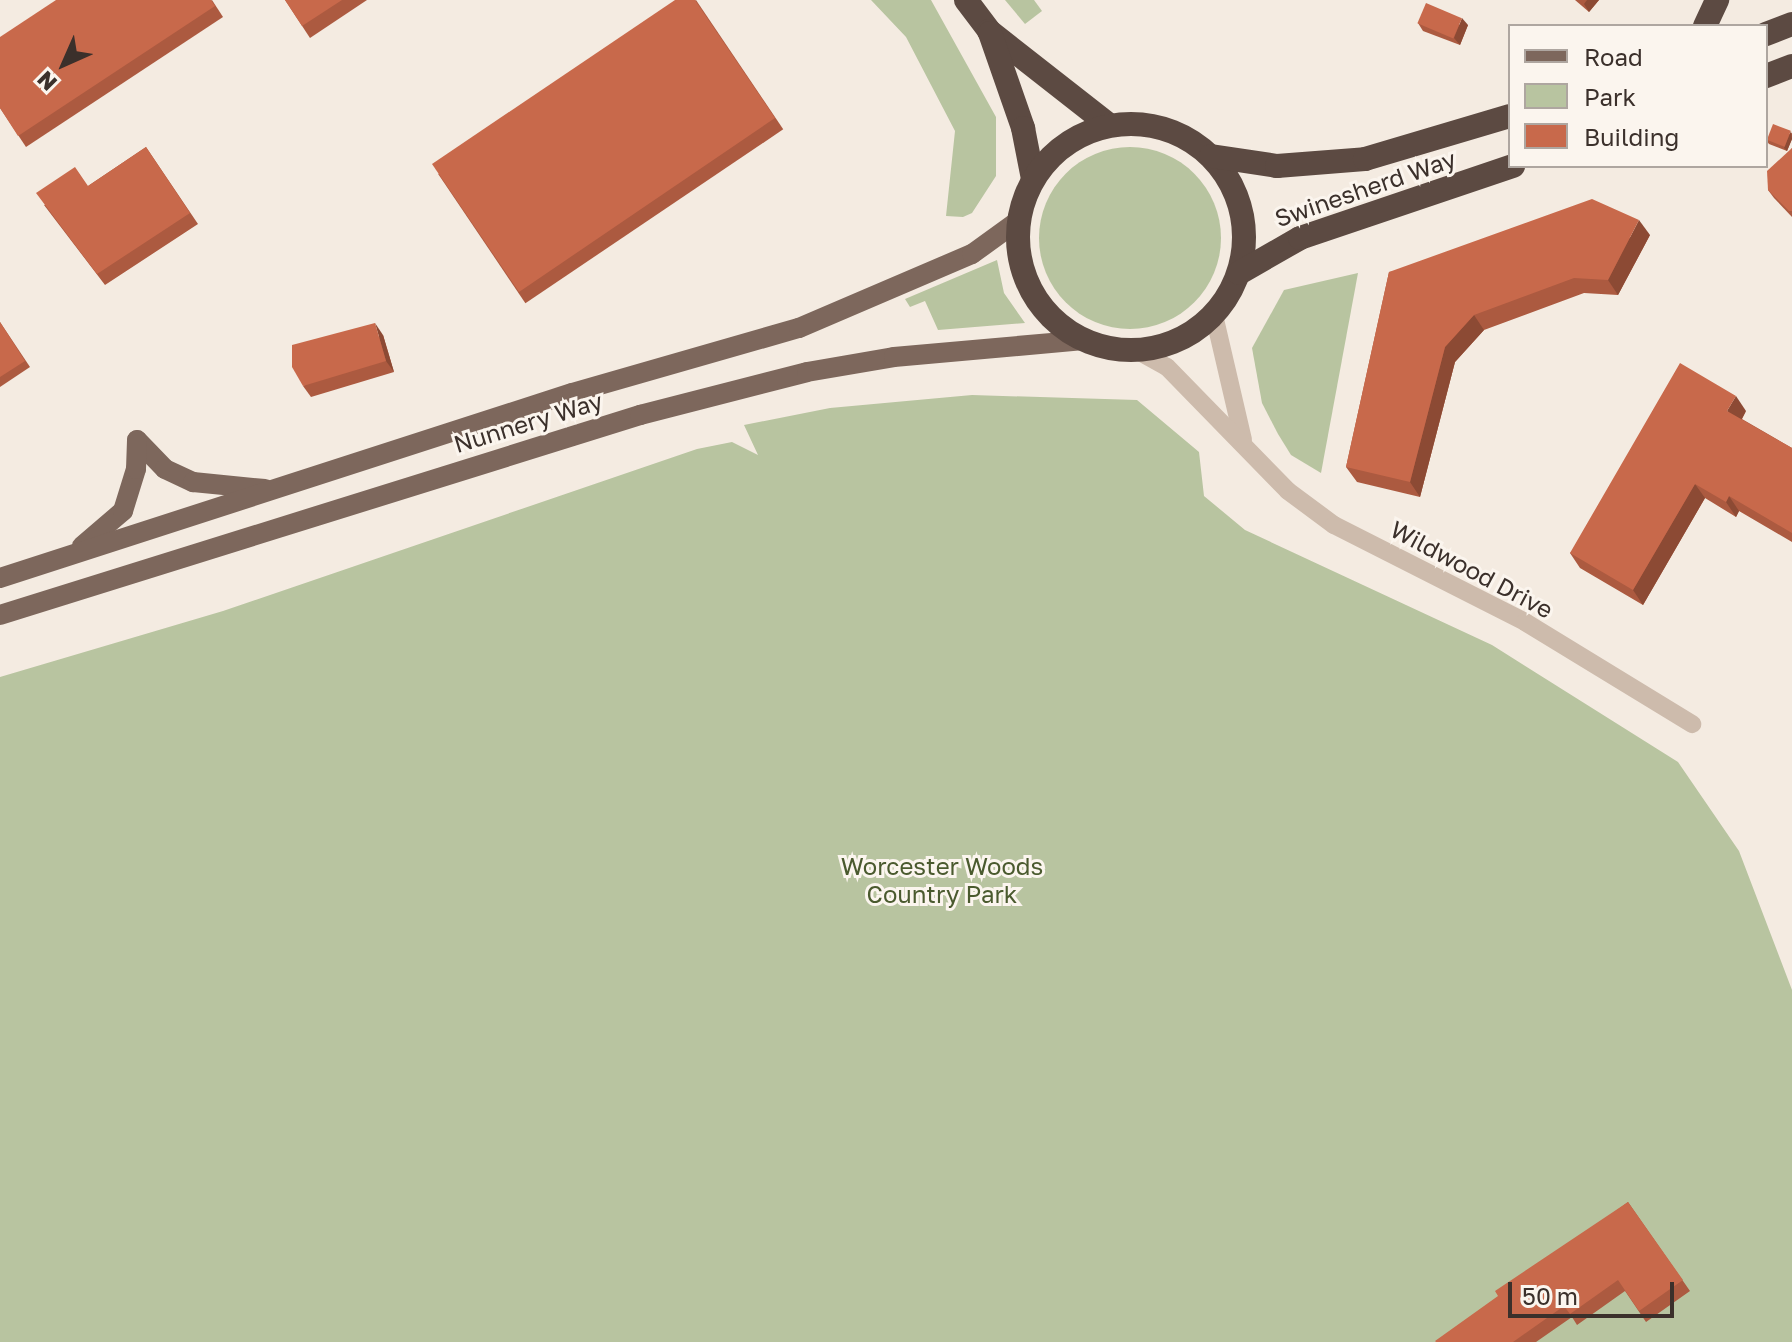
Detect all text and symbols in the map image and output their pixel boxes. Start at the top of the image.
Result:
north arrow [24,24,104,104]
legend [1508,24,1768,168]
text: Road [1584,42,1643,71]
text: N [31,66,62,97]
text: Park [1584,82,1636,111]
text: Building [1584,122,1679,151]
street label: Swinesherd Way [1271,144,1459,232]
street label: Nunnery Way [450,386,606,458]
street label: Wildwood Drive [1386,514,1558,624]
park label: Worcester Woods Country Park [841,852,1043,908]
scale bar [1512,1266,1678,1316]
text: 50 m [1522,1281,1578,1310]

